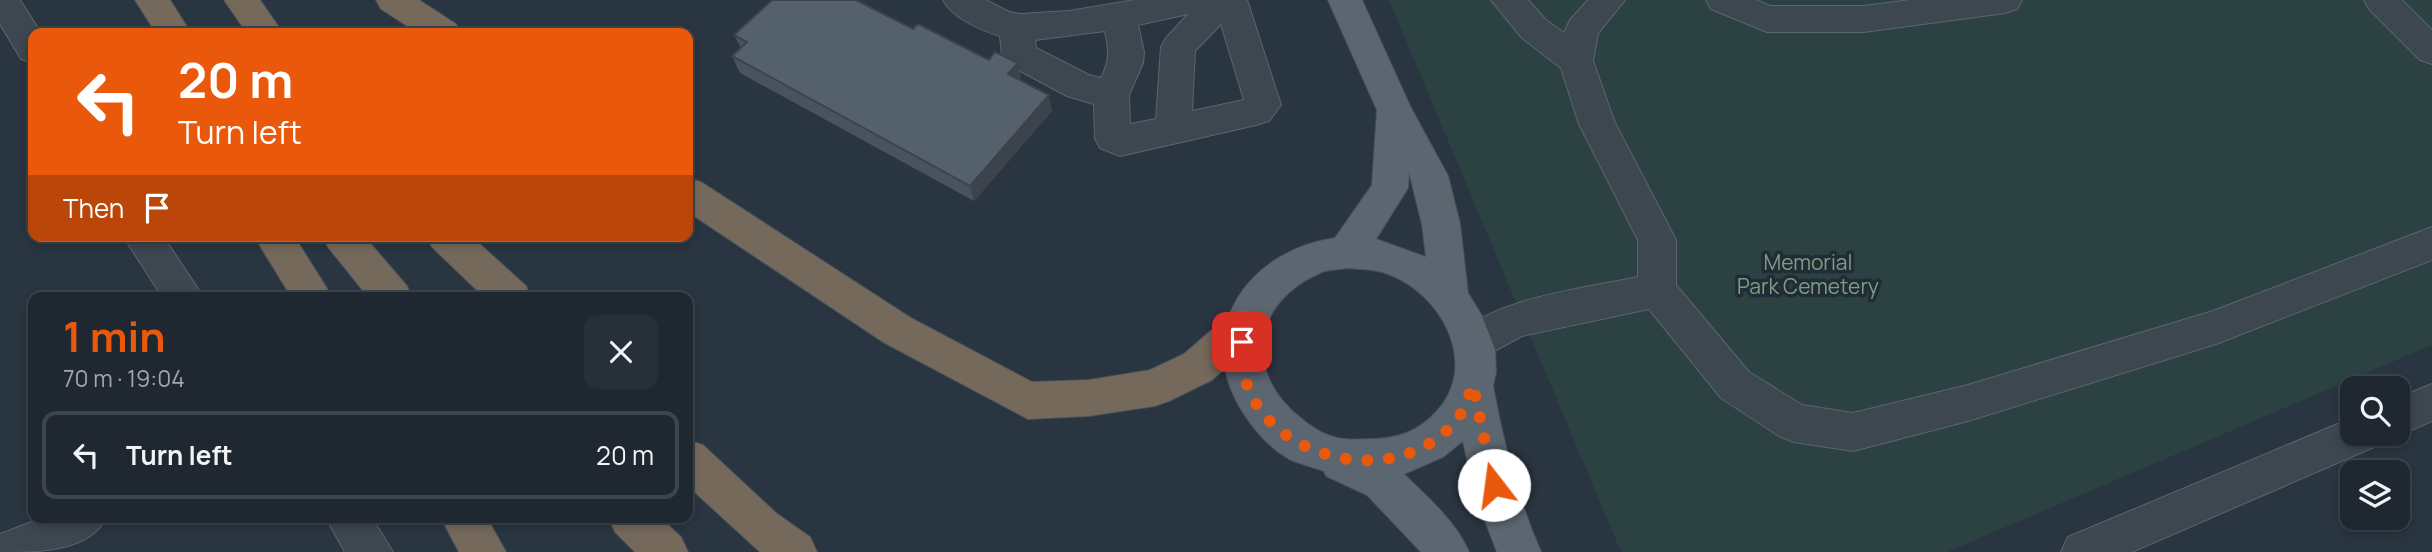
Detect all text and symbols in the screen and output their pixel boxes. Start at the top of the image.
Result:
text: 20 m [178,46,293,113]
icon: left [63,56,154,147]
text: Turn left [178,110,302,154]
icon: arrive [138,189,176,227]
text: Then [63,190,124,226]
park label: Memorial Park Cemetery [1737,248,1879,300]
text: 1 min [63,307,166,365]
pin [1212,312,1272,372]
button: close [584,315,658,389]
icon: arrive [1223,323,1261,361]
text: 70 m · 19:04 [63,362,185,394]
map controls [2340,376,2410,530]
button: search [2340,376,2410,446]
icon: left [67,436,105,474]
text: Turn left [126,437,233,473]
text: 20 m [596,437,654,473]
position arrow [1457,448,1531,522]
button: layers [2340,460,2410,530]

